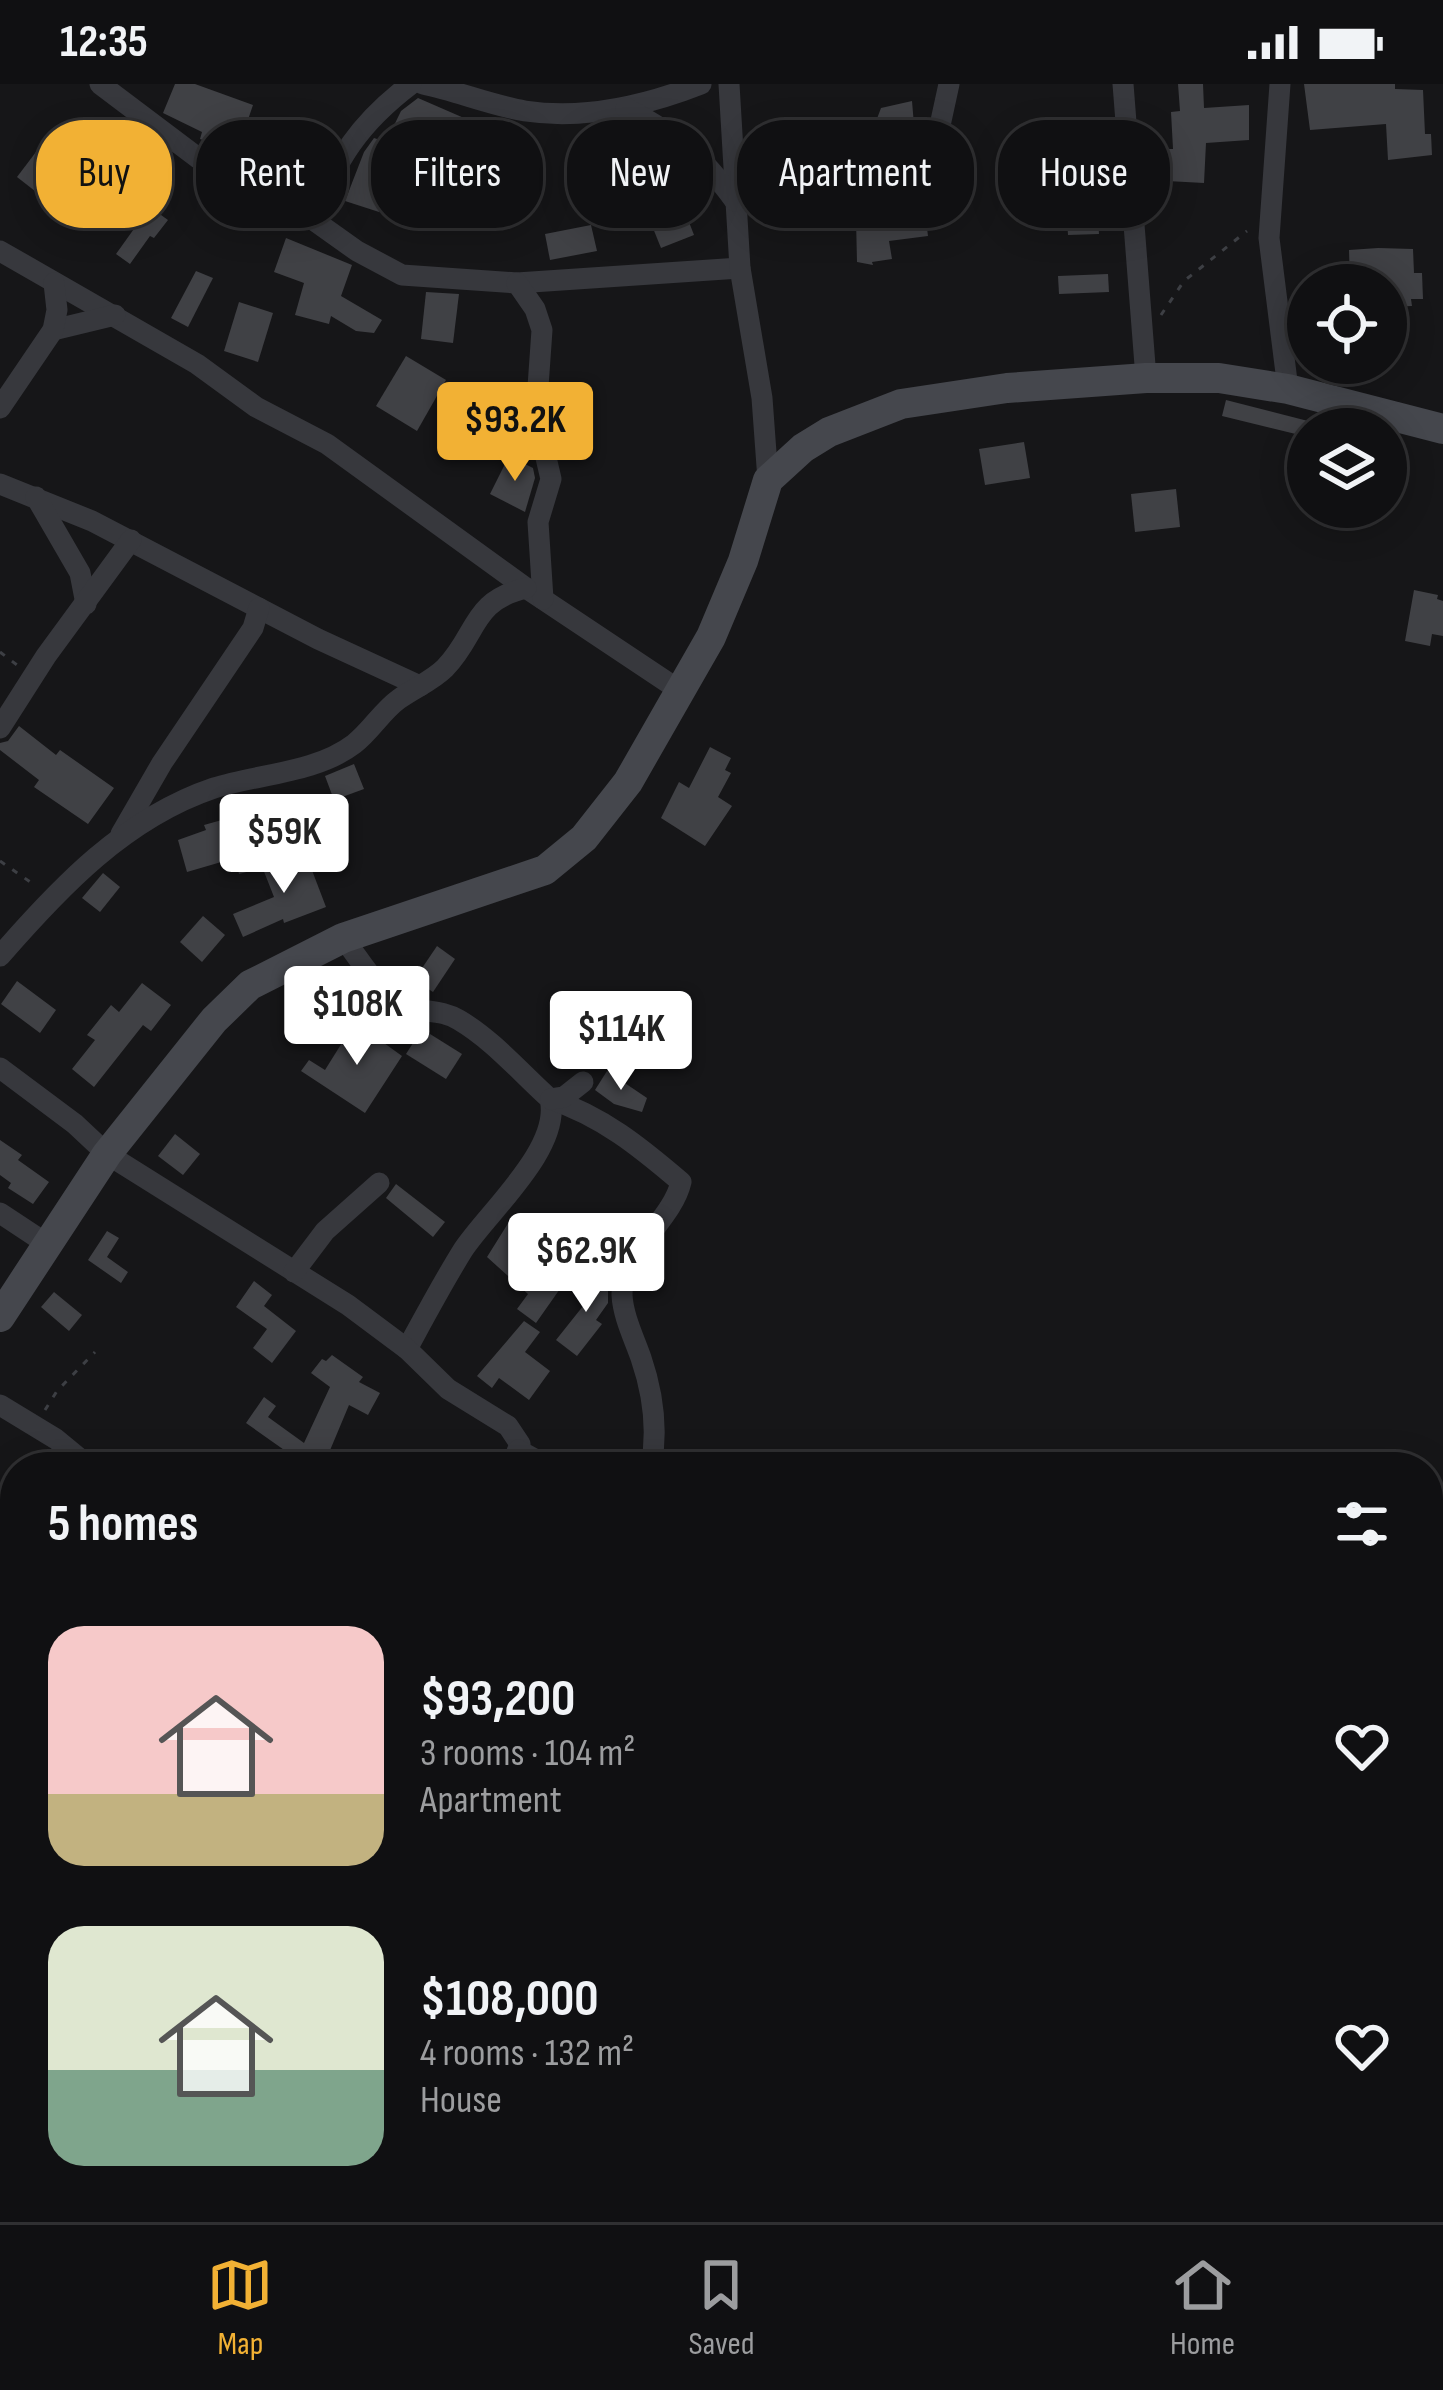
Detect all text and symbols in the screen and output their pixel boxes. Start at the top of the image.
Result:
text: 12:35 [60,15,148,70]
chip: Buy [36,120,172,228]
chip: Rent [196,120,347,228]
chip: Filters [371,120,543,228]
chip: New [567,120,713,228]
chip: Apartment [737,120,974,228]
chip: House [998,120,1170,228]
map controls [1287,264,1407,528]
button: locate [1287,264,1407,384]
pin: $93.2K [417,382,613,484]
text: $93.2K [464,397,566,444]
button: layers [1287,408,1407,528]
pin: $59K [213,794,355,896]
text: $59K [247,809,321,856]
pin: $108K [273,966,441,1068]
text: $108K [311,981,403,1028]
pin: $114K [537,991,705,1093]
text: $114K [577,1006,665,1053]
pin: $62.9K [488,1213,684,1315]
text: $62.9K [535,1228,637,1275]
icon: filters [1329,1491,1395,1557]
text: 5 homes [48,1494,198,1555]
text: $93,200 [420,1669,575,1730]
icon: home [144,1674,288,1818]
icon: heart [1329,1713,1395,1779]
text: 3 rooms · 104 m² [420,1730,635,1777]
text: Apartment [420,1777,562,1824]
text: $108,000 [420,1969,599,2030]
icon: home [144,1974,288,2118]
icon: heart [1329,2013,1395,2079]
text: 4 rooms · 132 m² [420,2030,634,2077]
text: House [420,2077,502,2124]
tab: Map [207,2252,273,2364]
tab: Saved [688,2252,755,2364]
tab: Home [1170,2252,1236,2364]

